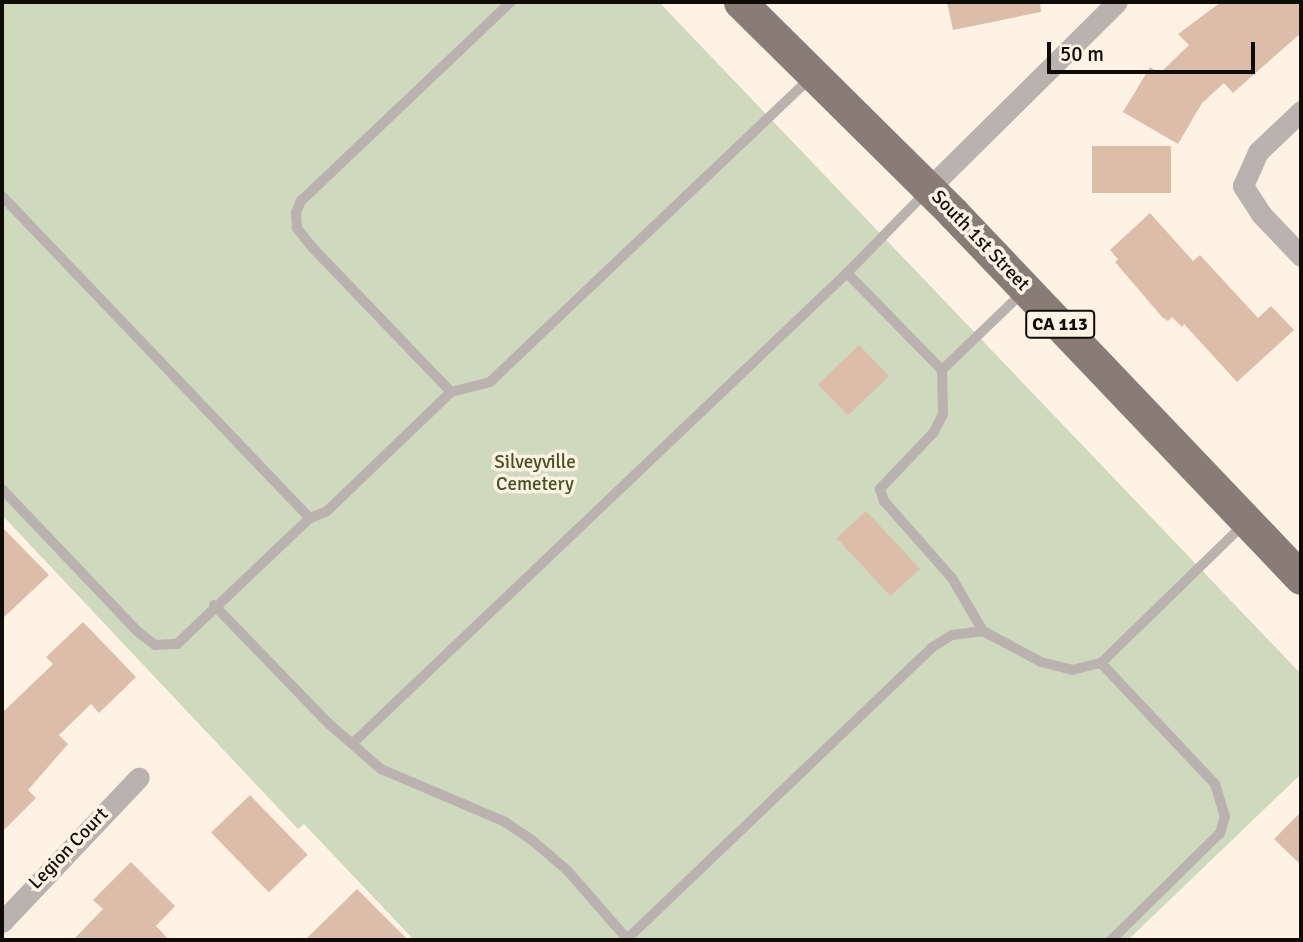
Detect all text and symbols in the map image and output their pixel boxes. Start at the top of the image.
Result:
scale bar [1051,28,1259,72]
text: 50 m [1060,41,1104,67]
street label: South 1st Street [926,186,1034,296]
road number: CA 113 [1025,310,1095,338]
park label: Silveyville Cemetery [494,452,576,496]
street label: Legion Court [25,804,113,894]

